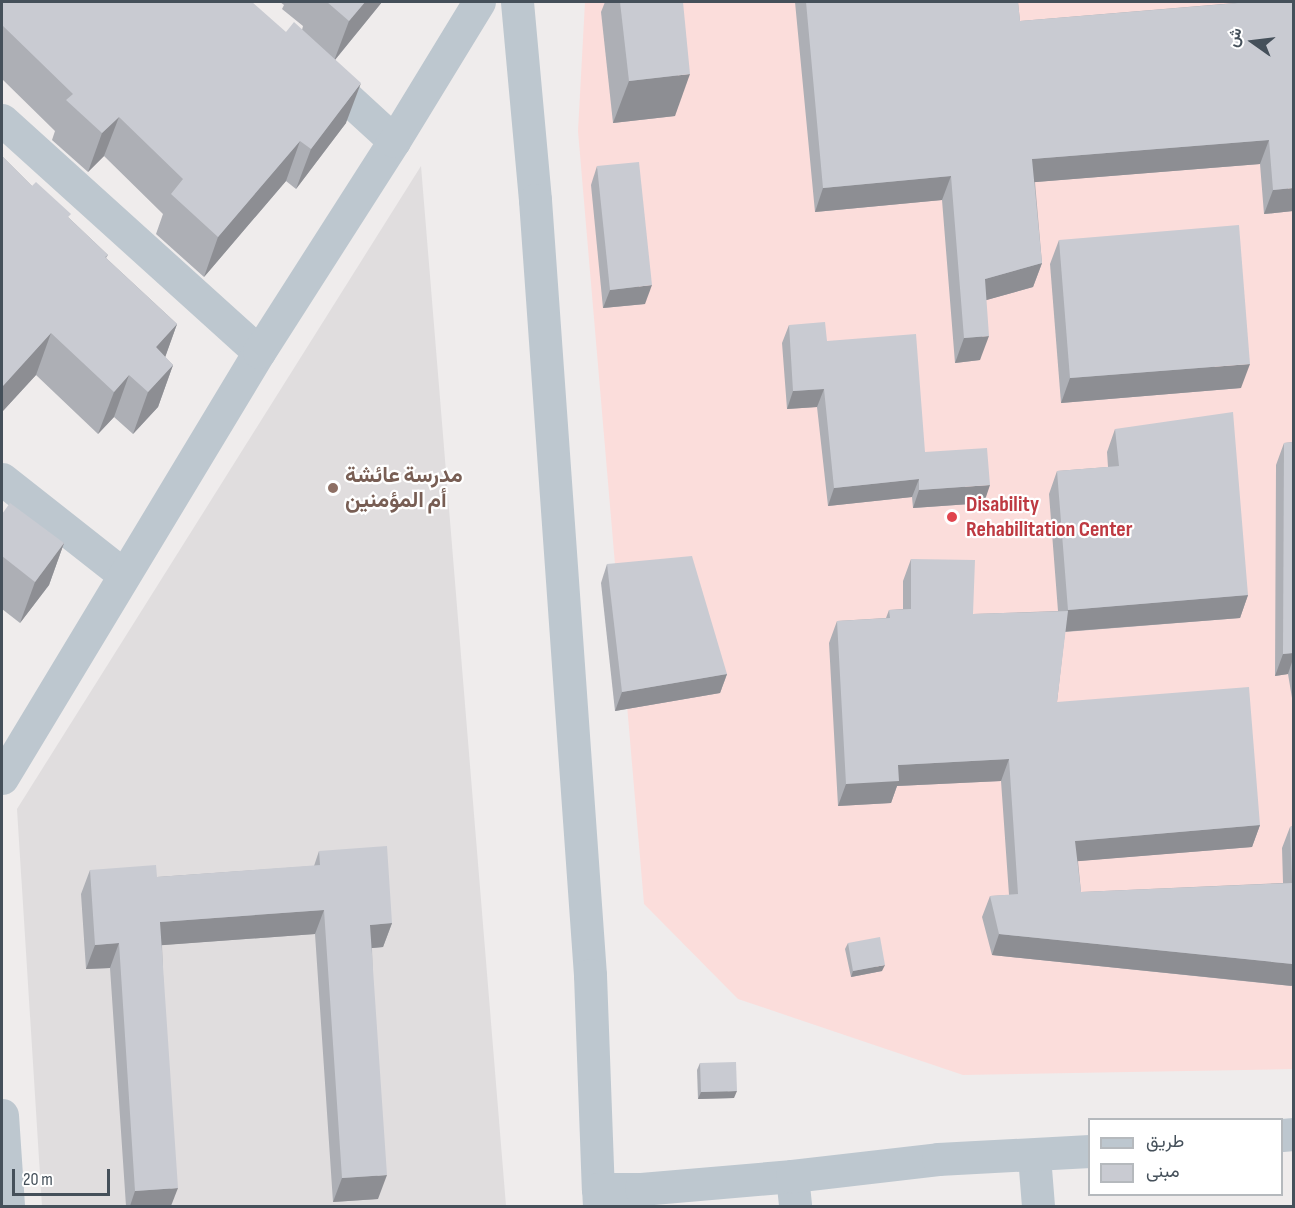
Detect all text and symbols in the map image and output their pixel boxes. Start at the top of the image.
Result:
north arrow [1223,12,1283,72]
text: ش [1224,26,1247,49]
place label: مدرسة عائشة أم المؤمنين [345,462,463,514]
marker: مدرسة عائشة أم المؤمنين [326,481,340,495]
place label: Disability Rehabilitation Center [966,491,1133,542]
marker: Disability Rehabilitation Center [943,508,961,526]
legend [1088,1118,1283,1196]
text: طريق [1146,1131,1184,1152]
scale bar [15,1157,112,1195]
text: مبنى [1146,1161,1180,1182]
text: 20 m [23,1169,53,1190]

